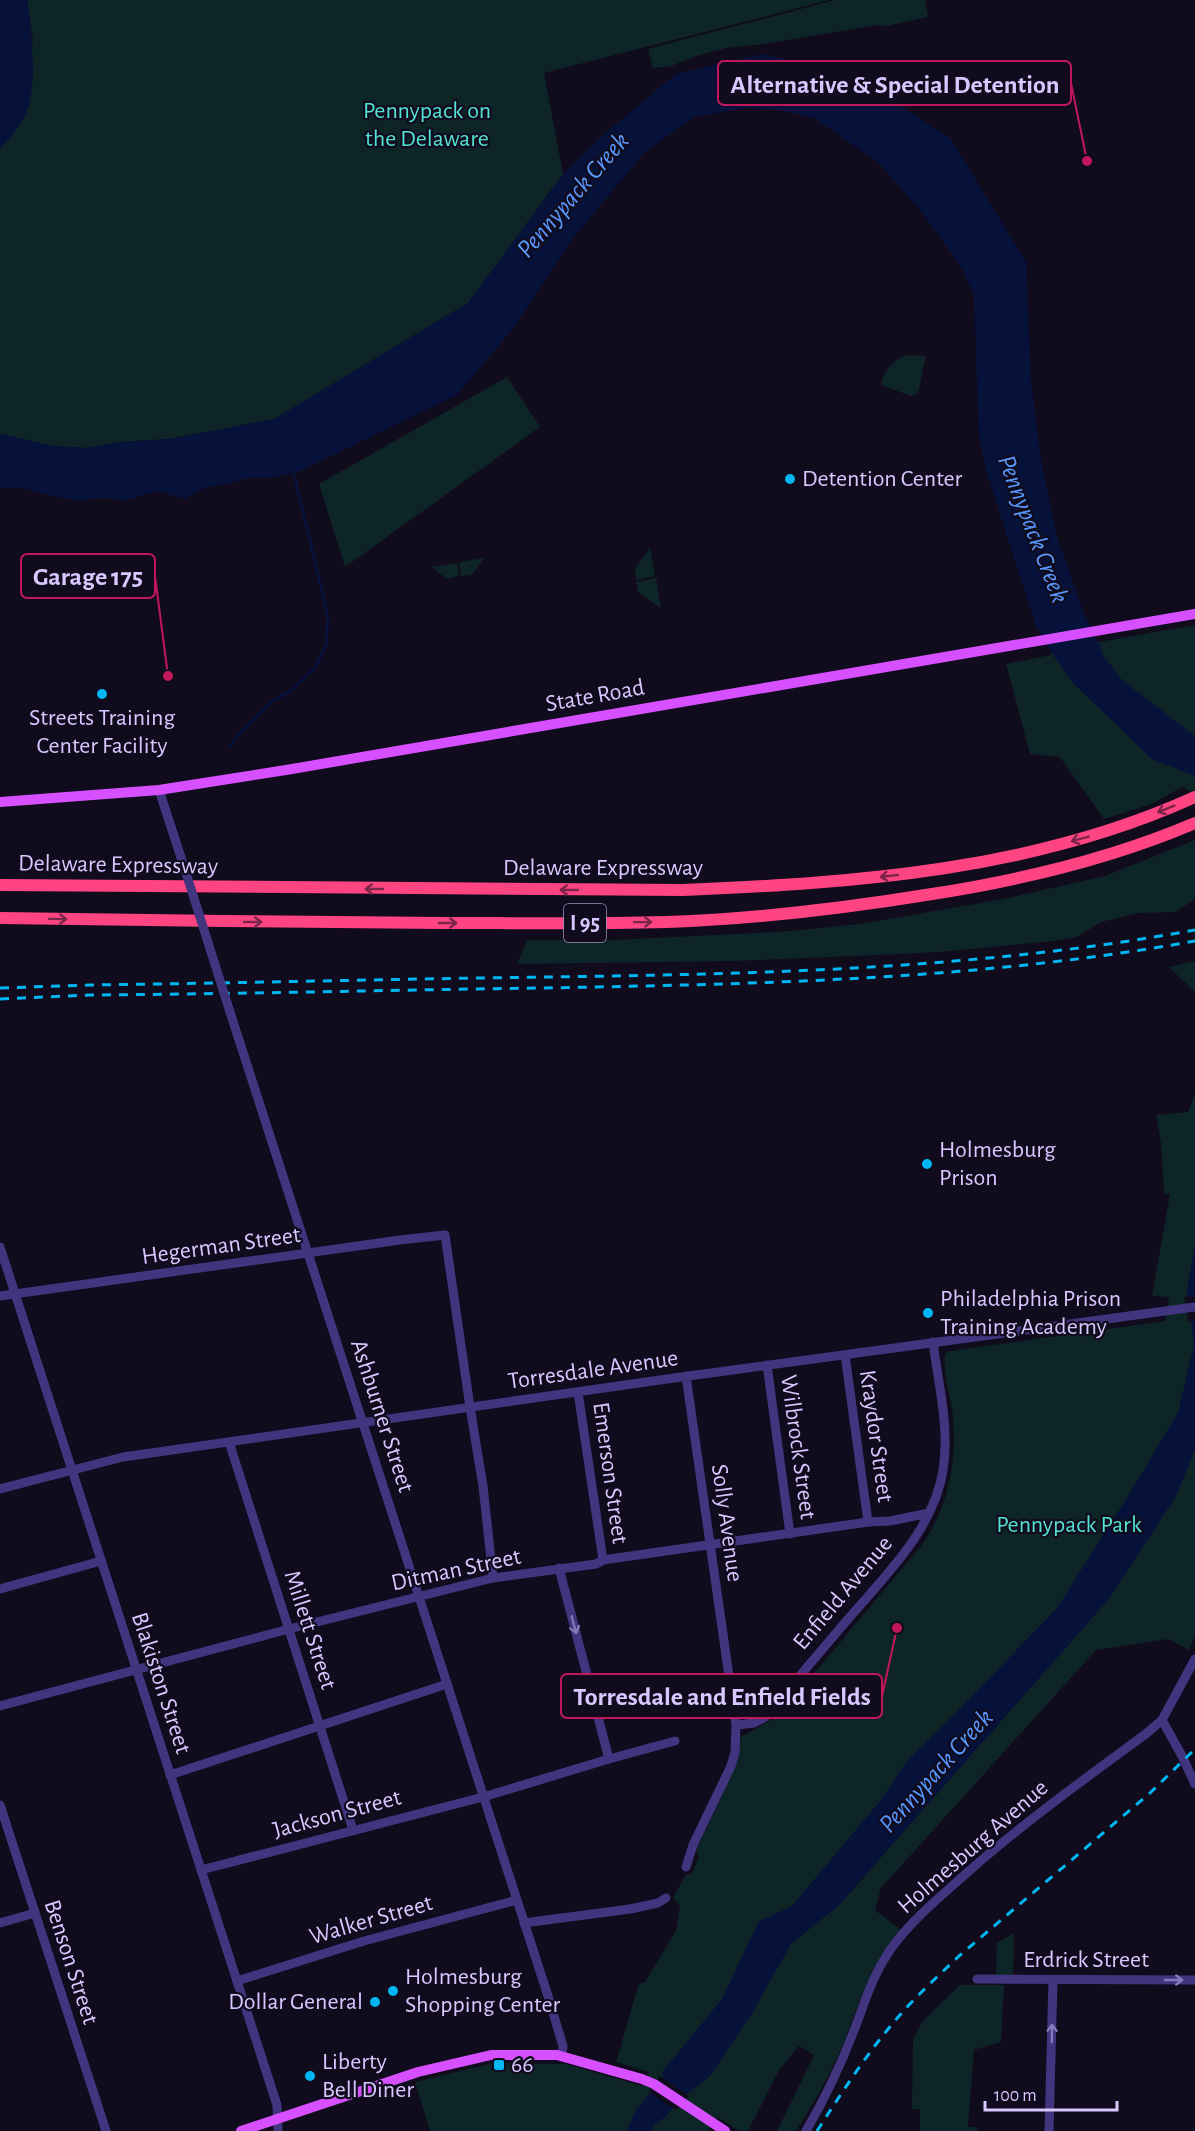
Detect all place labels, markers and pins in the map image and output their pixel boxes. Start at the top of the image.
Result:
callout: Alternative & Special Detention [718,61,1071,105]
place label: Detention Center [802,467,963,491]
marker: Detention Center [783,472,797,486]
callout: Garage 175 [21,554,155,598]
marker: Streets Training Center Facility [95,687,109,701]
place label: Streets Training Center Facility [29,706,175,758]
place label: Holmesburg Prison [939,1138,1056,1190]
marker: Holmesburg Prison [920,1157,934,1171]
place label: Philadelphia Prison Training Academy [940,1287,1121,1339]
marker: Philadelphia Prison Training Academy [921,1306,935,1320]
callout: Torresdale and Enfield Fields [561,1674,882,1718]
place label: Holmesburg Shopping Center [405,1965,560,2017]
marker: Holmesburg Shopping Center [386,1984,400,1998]
place label: Dollar General [228,1990,363,2014]
marker: Dollar General [368,1995,382,2009]
place label: Liberty Bell Diner [322,2050,414,2102]
place label: 66 [511,2053,534,2077]
marker: 66 [492,2058,506,2072]
marker: Liberty Bell Diner [303,2069,317,2083]

